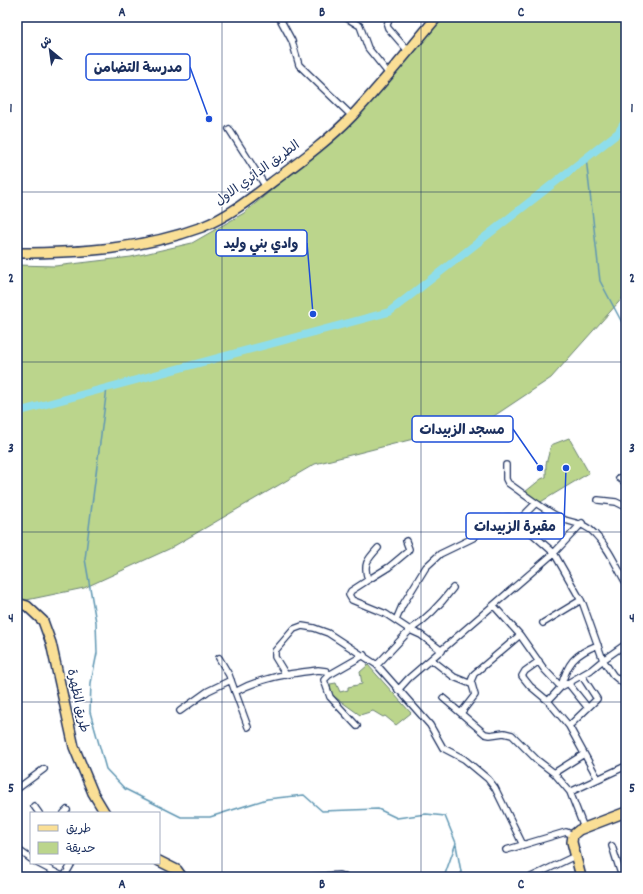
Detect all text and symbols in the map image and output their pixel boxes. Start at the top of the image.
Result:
text: A [118,4,126,23]
text: B [319,4,325,23]
text: C [518,4,525,23]
north arrow [30,30,70,70]
text: ش [37,33,55,53]
callout: مدرسة التضامن [86,54,190,80]
text: مدرسة التضامن [94,59,182,79]
text: 1 [10,100,13,119]
text: 1 [631,100,634,119]
street label: الطريق الدائري الاول [212,137,304,211]
callout: وادي بني وليد [216,230,307,256]
text: وادي بني وليد [224,235,299,256]
text: 2 [8,270,14,289]
text: 2 [629,270,635,289]
callout: مسجد الزبيدات [412,416,513,442]
text: مسجد الزبيدات [419,421,505,441]
text: 3 [8,440,14,459]
text: 3 [629,440,635,459]
callout: مقبرة الزبيدات [466,513,564,539]
text: مقبرة الزبيدات [474,518,556,538]
text: 4 [8,610,14,629]
text: 4 [629,610,635,629]
street label: طريق الظهرة [61,667,93,735]
text: 5 [8,780,14,799]
text: 5 [629,780,635,799]
legend [30,812,160,864]
text: طريق [66,821,91,838]
text: حديقة [66,841,95,858]
text: A [118,876,126,894]
text: B [319,876,325,894]
text: C [518,876,525,894]

